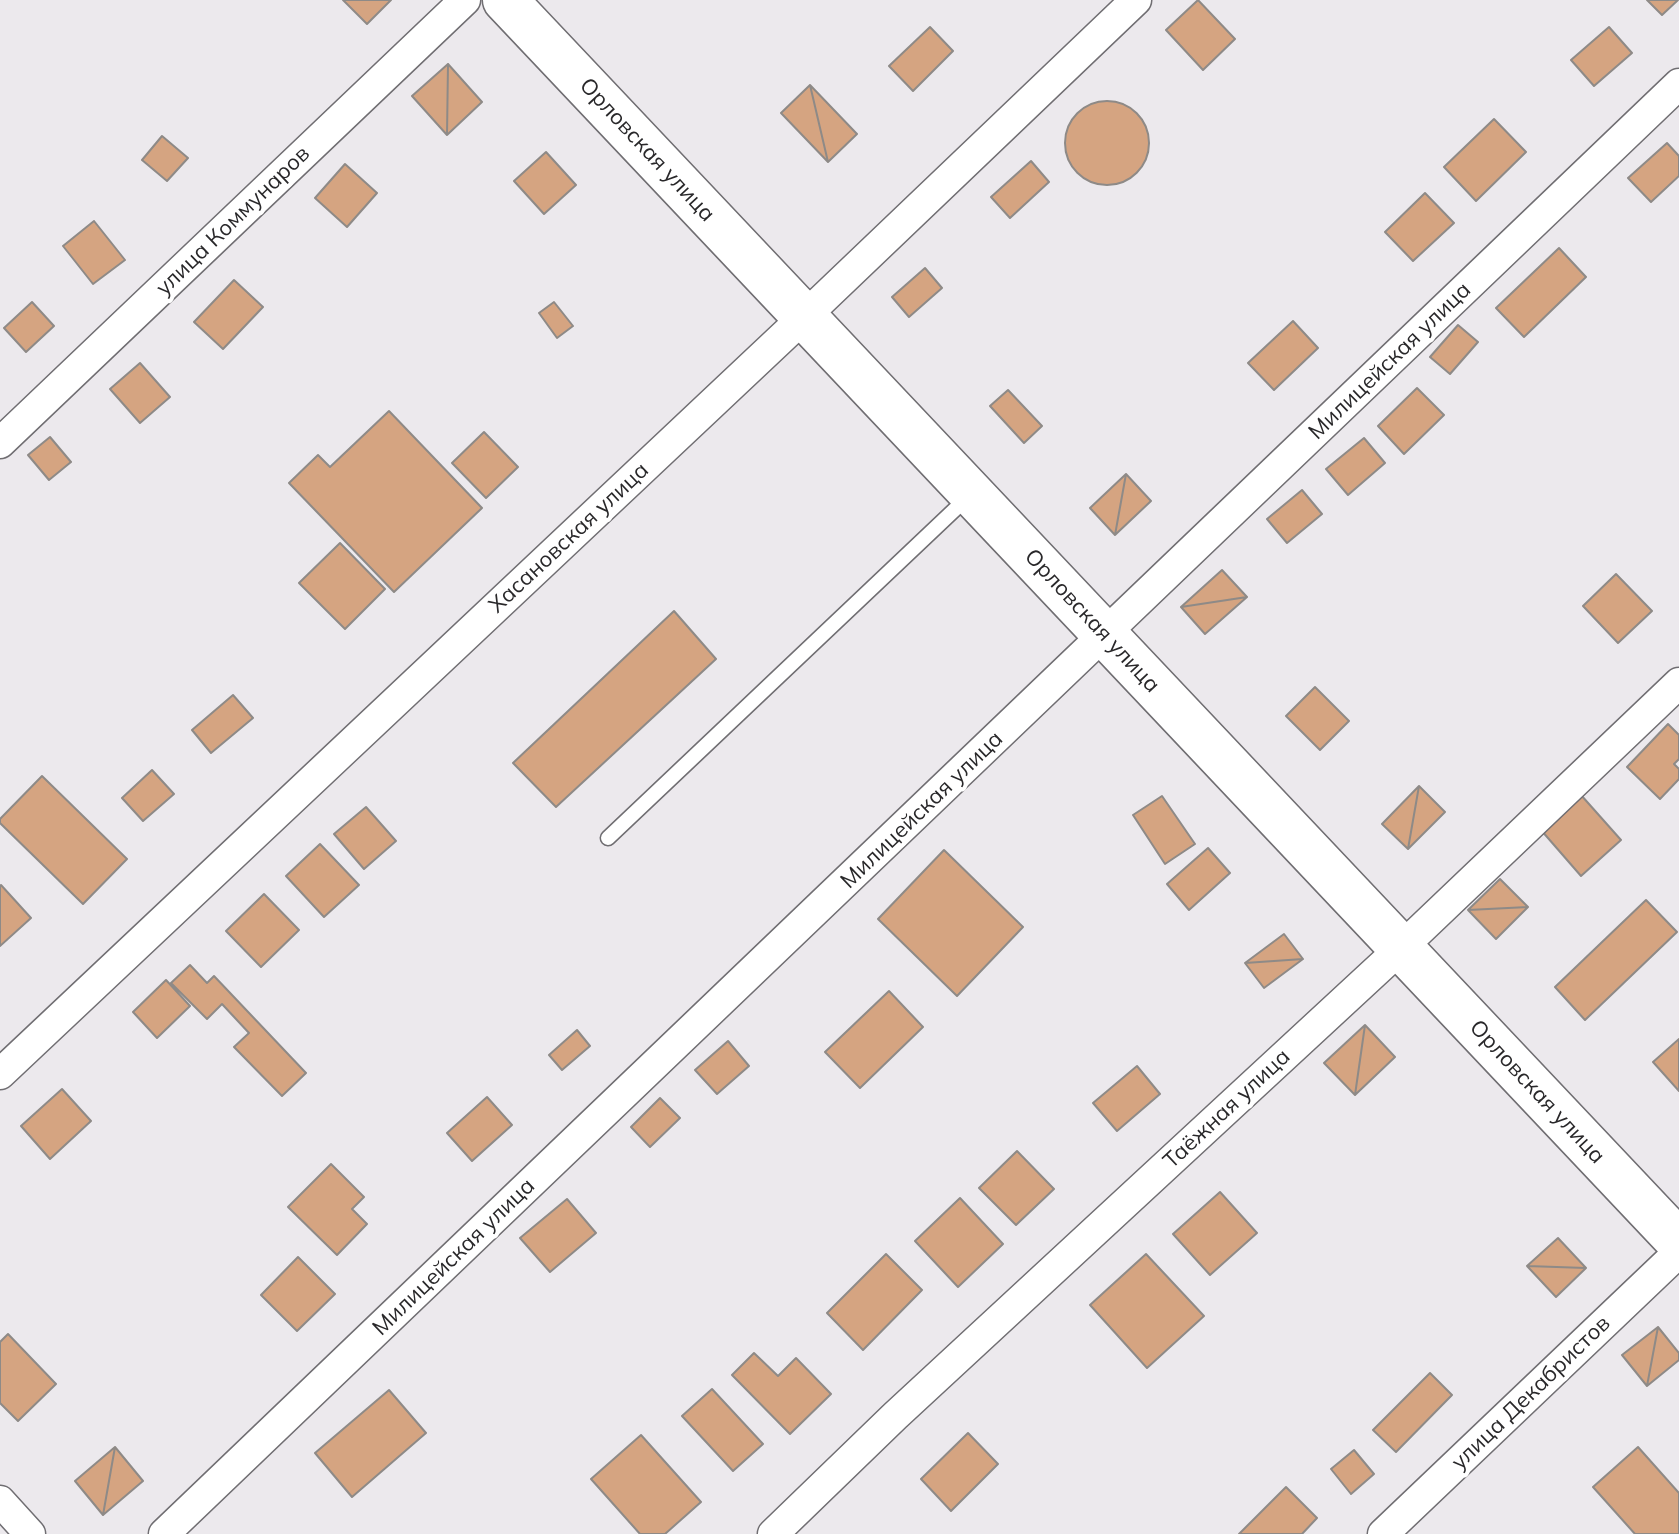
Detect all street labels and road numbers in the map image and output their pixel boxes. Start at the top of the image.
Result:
street label: Орловская улица [574,73,720,227]
street label: улица Коммунаров [151,141,315,301]
street label: Милицейская улица [1304,277,1476,445]
street label: Хасановская улица [484,457,654,619]
street label: Орловская улица [1019,544,1165,698]
street label: Милицейская улица [836,726,1008,894]
street label: Орловская улица [1464,1015,1610,1169]
street label: Таёжная улица [1158,1044,1296,1174]
street label: Милицейская улица [368,1173,540,1341]
street label: улица Декабристов [1446,1310,1616,1476]

